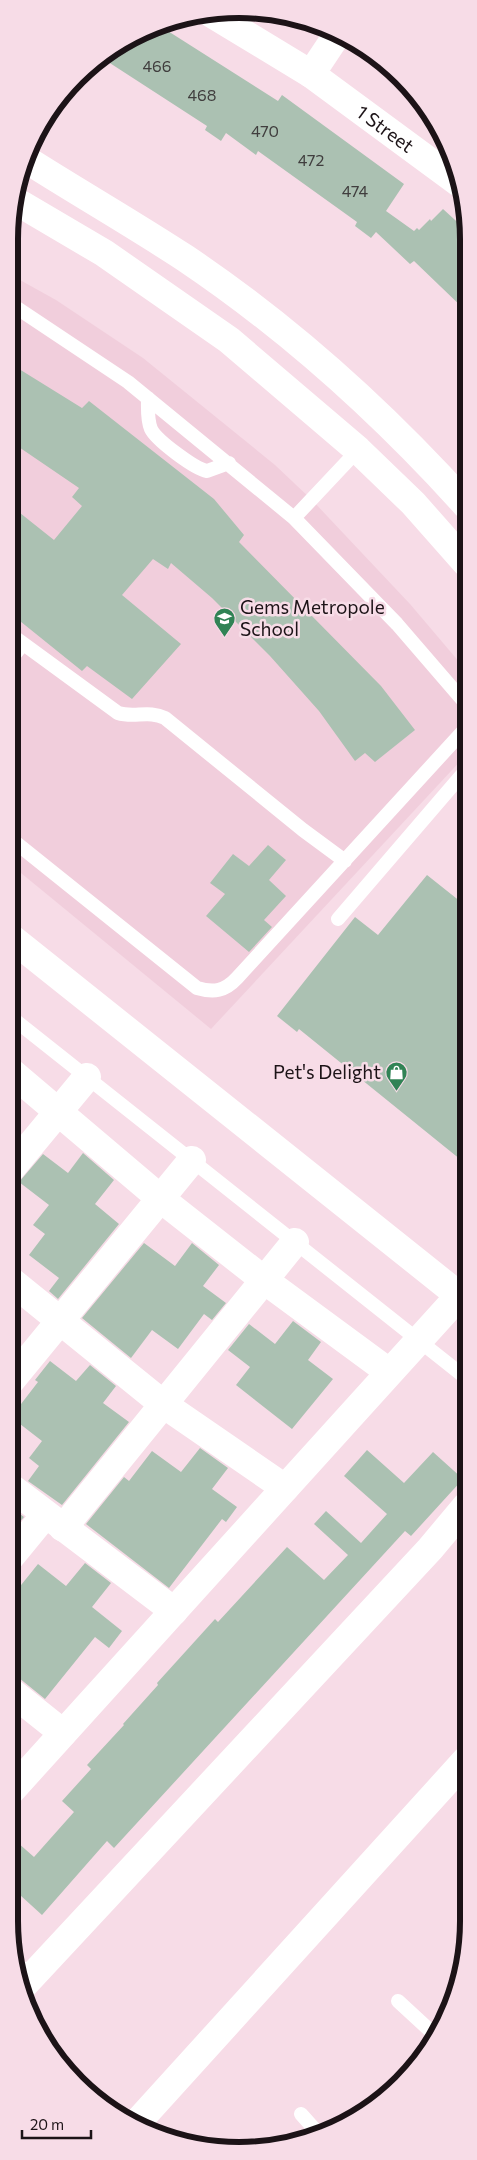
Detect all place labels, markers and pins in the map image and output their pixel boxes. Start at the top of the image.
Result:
place label: Gems Metropole School [240,595,385,640]
school or university icon: Gems Metropole School [212,606,236,637]
place label: Pet's Delight [273,1060,381,1083]
shop icon: Pet's Delight [385,1060,409,1091]

